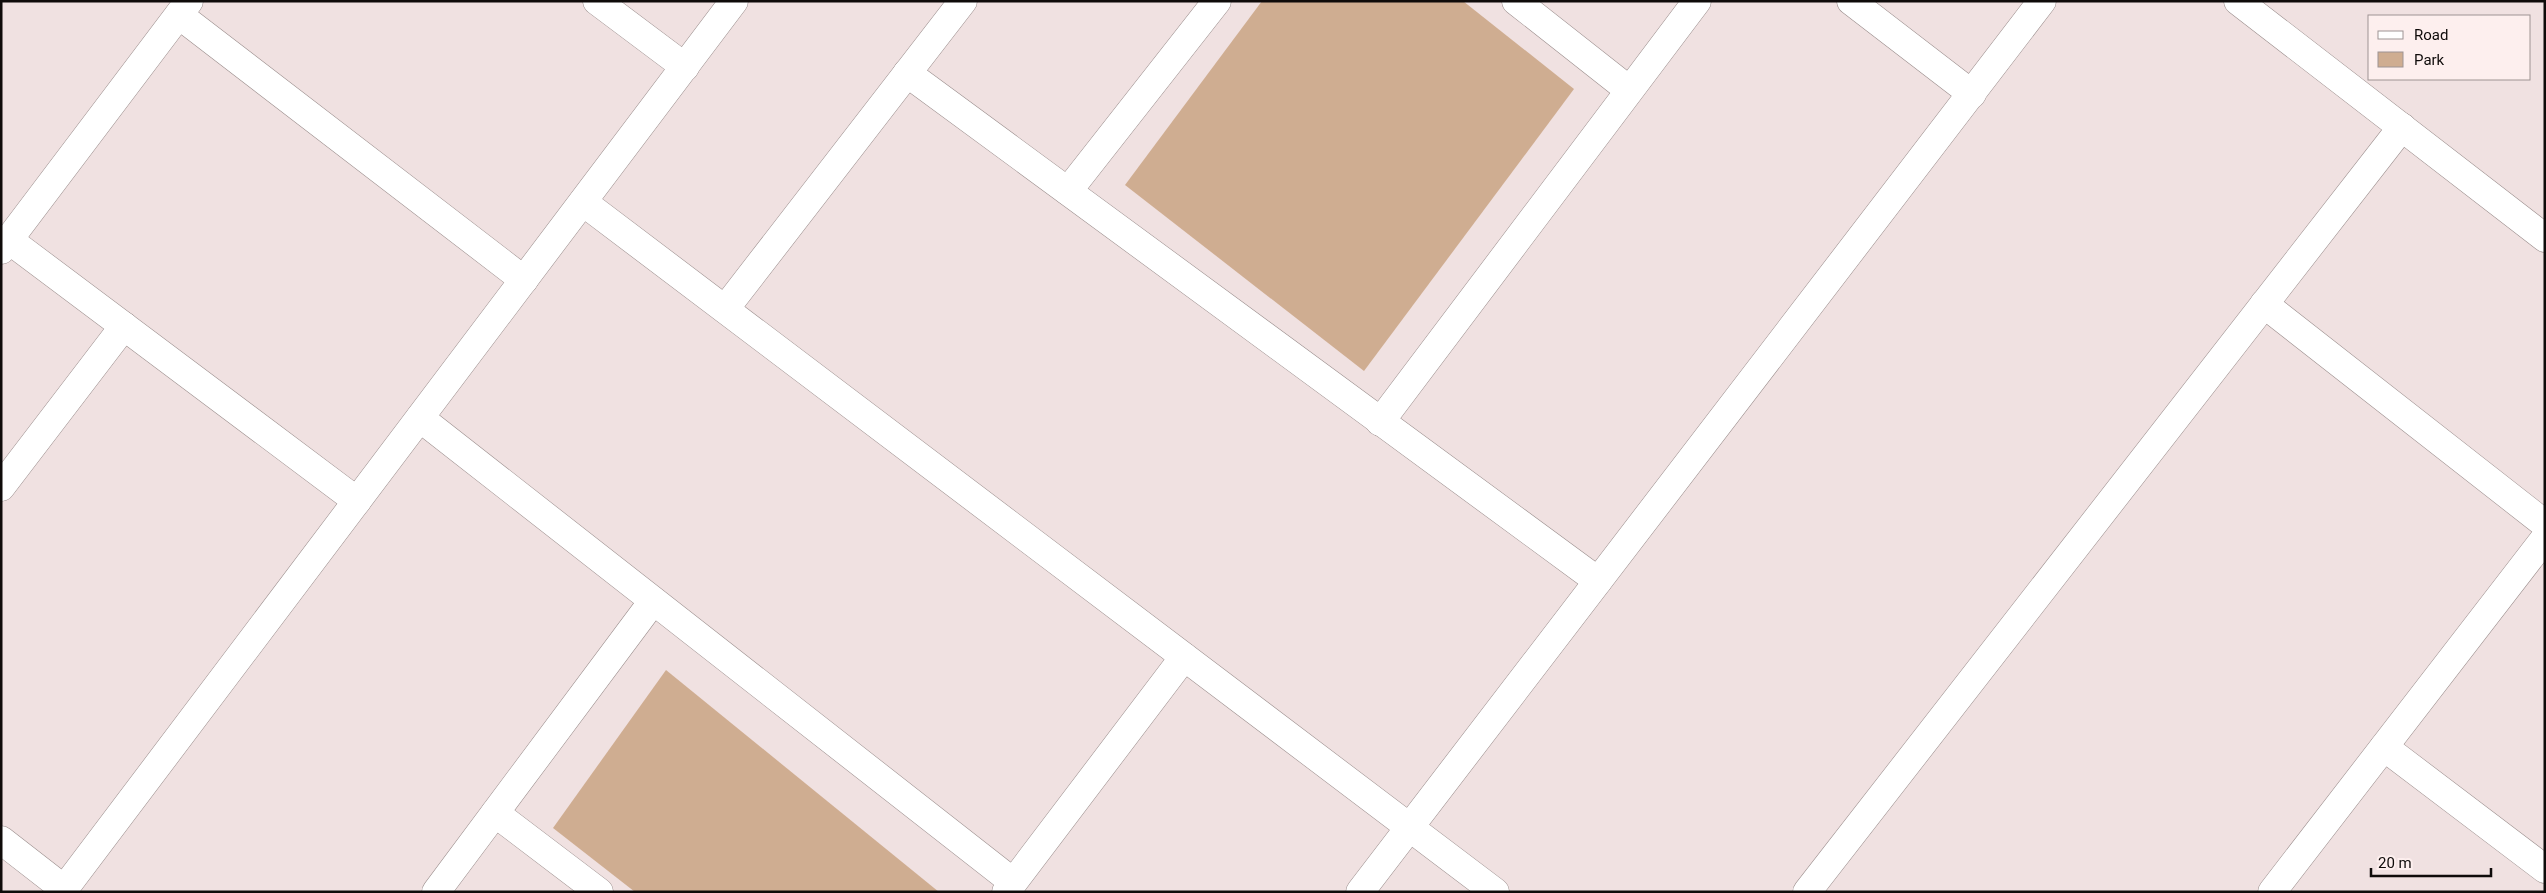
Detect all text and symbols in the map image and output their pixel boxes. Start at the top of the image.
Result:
legend [2368,15,2531,80]
text: Road [2414,26,2448,44]
text: Park [2414,51,2445,69]
scale bar [2371,846,2491,878]
text: 20 m [2378,854,2412,872]

